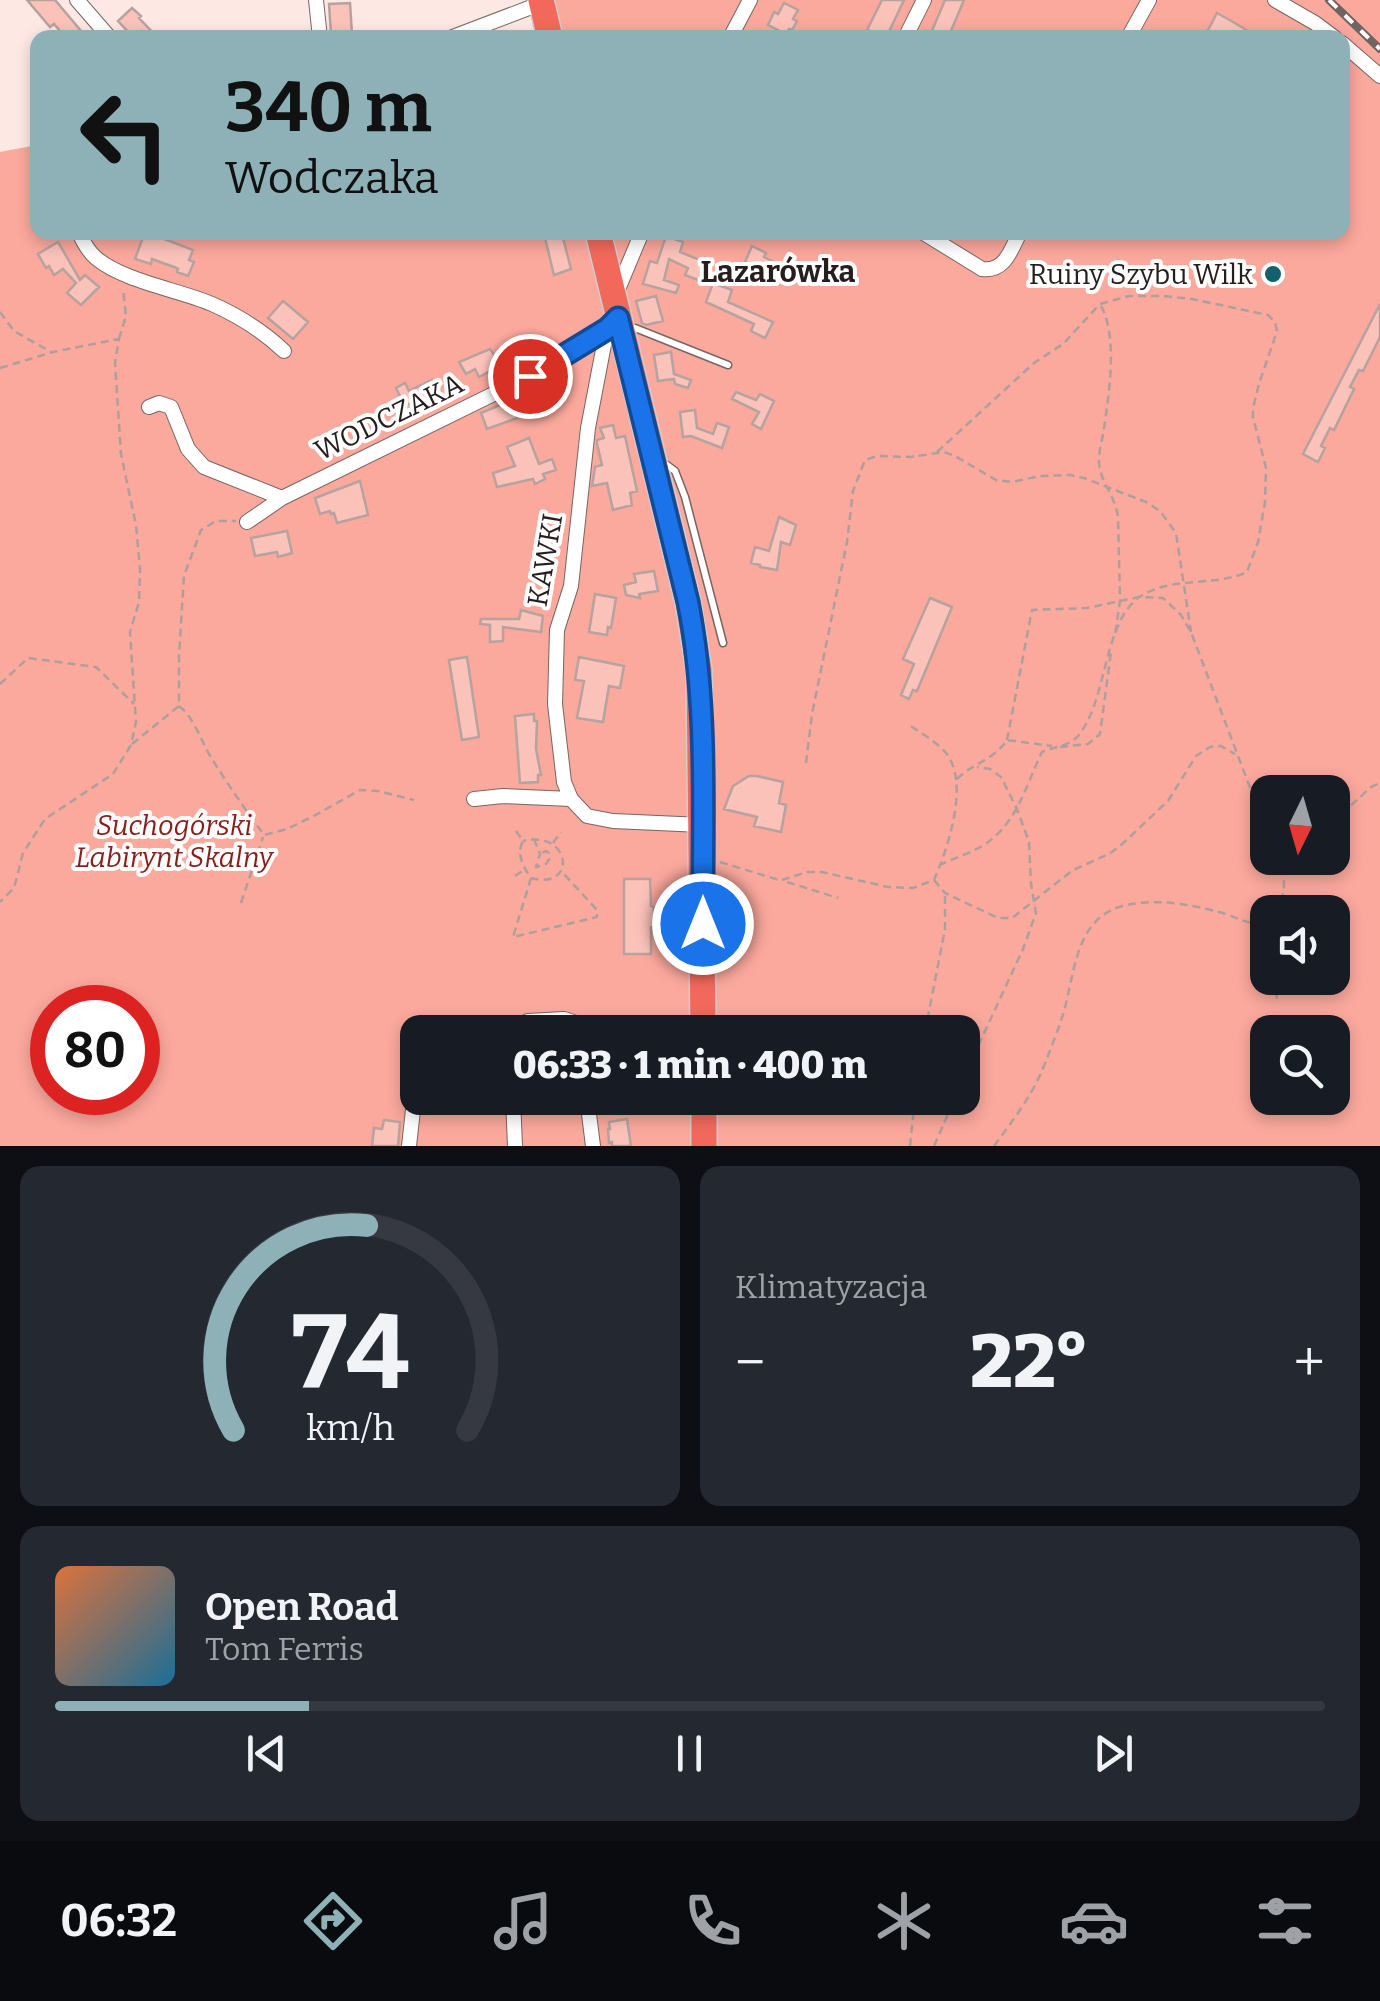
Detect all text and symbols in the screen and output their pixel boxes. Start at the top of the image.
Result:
text: 340 m [225,66,432,150]
icon: left [60,70,190,200]
text: Wodczaka [225,151,439,205]
district label: Lazarówka [701,254,856,290]
place label: Ruiny Szybu Wilk [1029,258,1253,291]
marker: Ruiny Szybu Wilk [1262,263,1284,285]
pin [488,334,573,419]
icon: arrive [503,349,558,404]
street label: WODCZAKA [309,367,469,467]
street label: KAWKI [521,511,569,609]
north arrow [1250,775,1350,875]
map controls [1250,775,1350,1115]
park label: Suchogórski Labirynt Skalny [75,809,275,874]
position arrow [651,872,755,976]
button: sound [1250,895,1350,995]
speed limit sign: 80 [30,985,160,1115]
button: search [1250,1015,1350,1115]
text: 06:33 · 1 min · 400 m [513,1042,867,1088]
text: Klimatyzacja [735,1268,927,1306]
text: 74 [291,1291,409,1416]
text: 22° [970,1317,1089,1407]
text: − [735,1330,765,1396]
text: + [1294,1330,1325,1396]
text: km/h [306,1407,394,1449]
text: Open Road [205,1584,398,1630]
text: Tom Ferris [205,1630,364,1668]
icon: previous [239,1726,294,1781]
icon: pause [662,1726,717,1781]
icon: next [1086,1726,1141,1781]
icon: directions [298,1886,368,1956]
icon: music [488,1886,558,1956]
icon: phone [678,1886,748,1956]
icon: climate [869,1886,939,1956]
icon: car [1059,1886,1129,1956]
icon: filters [1250,1886,1320,1956]
text: 06:32 [60,1894,177,1948]

